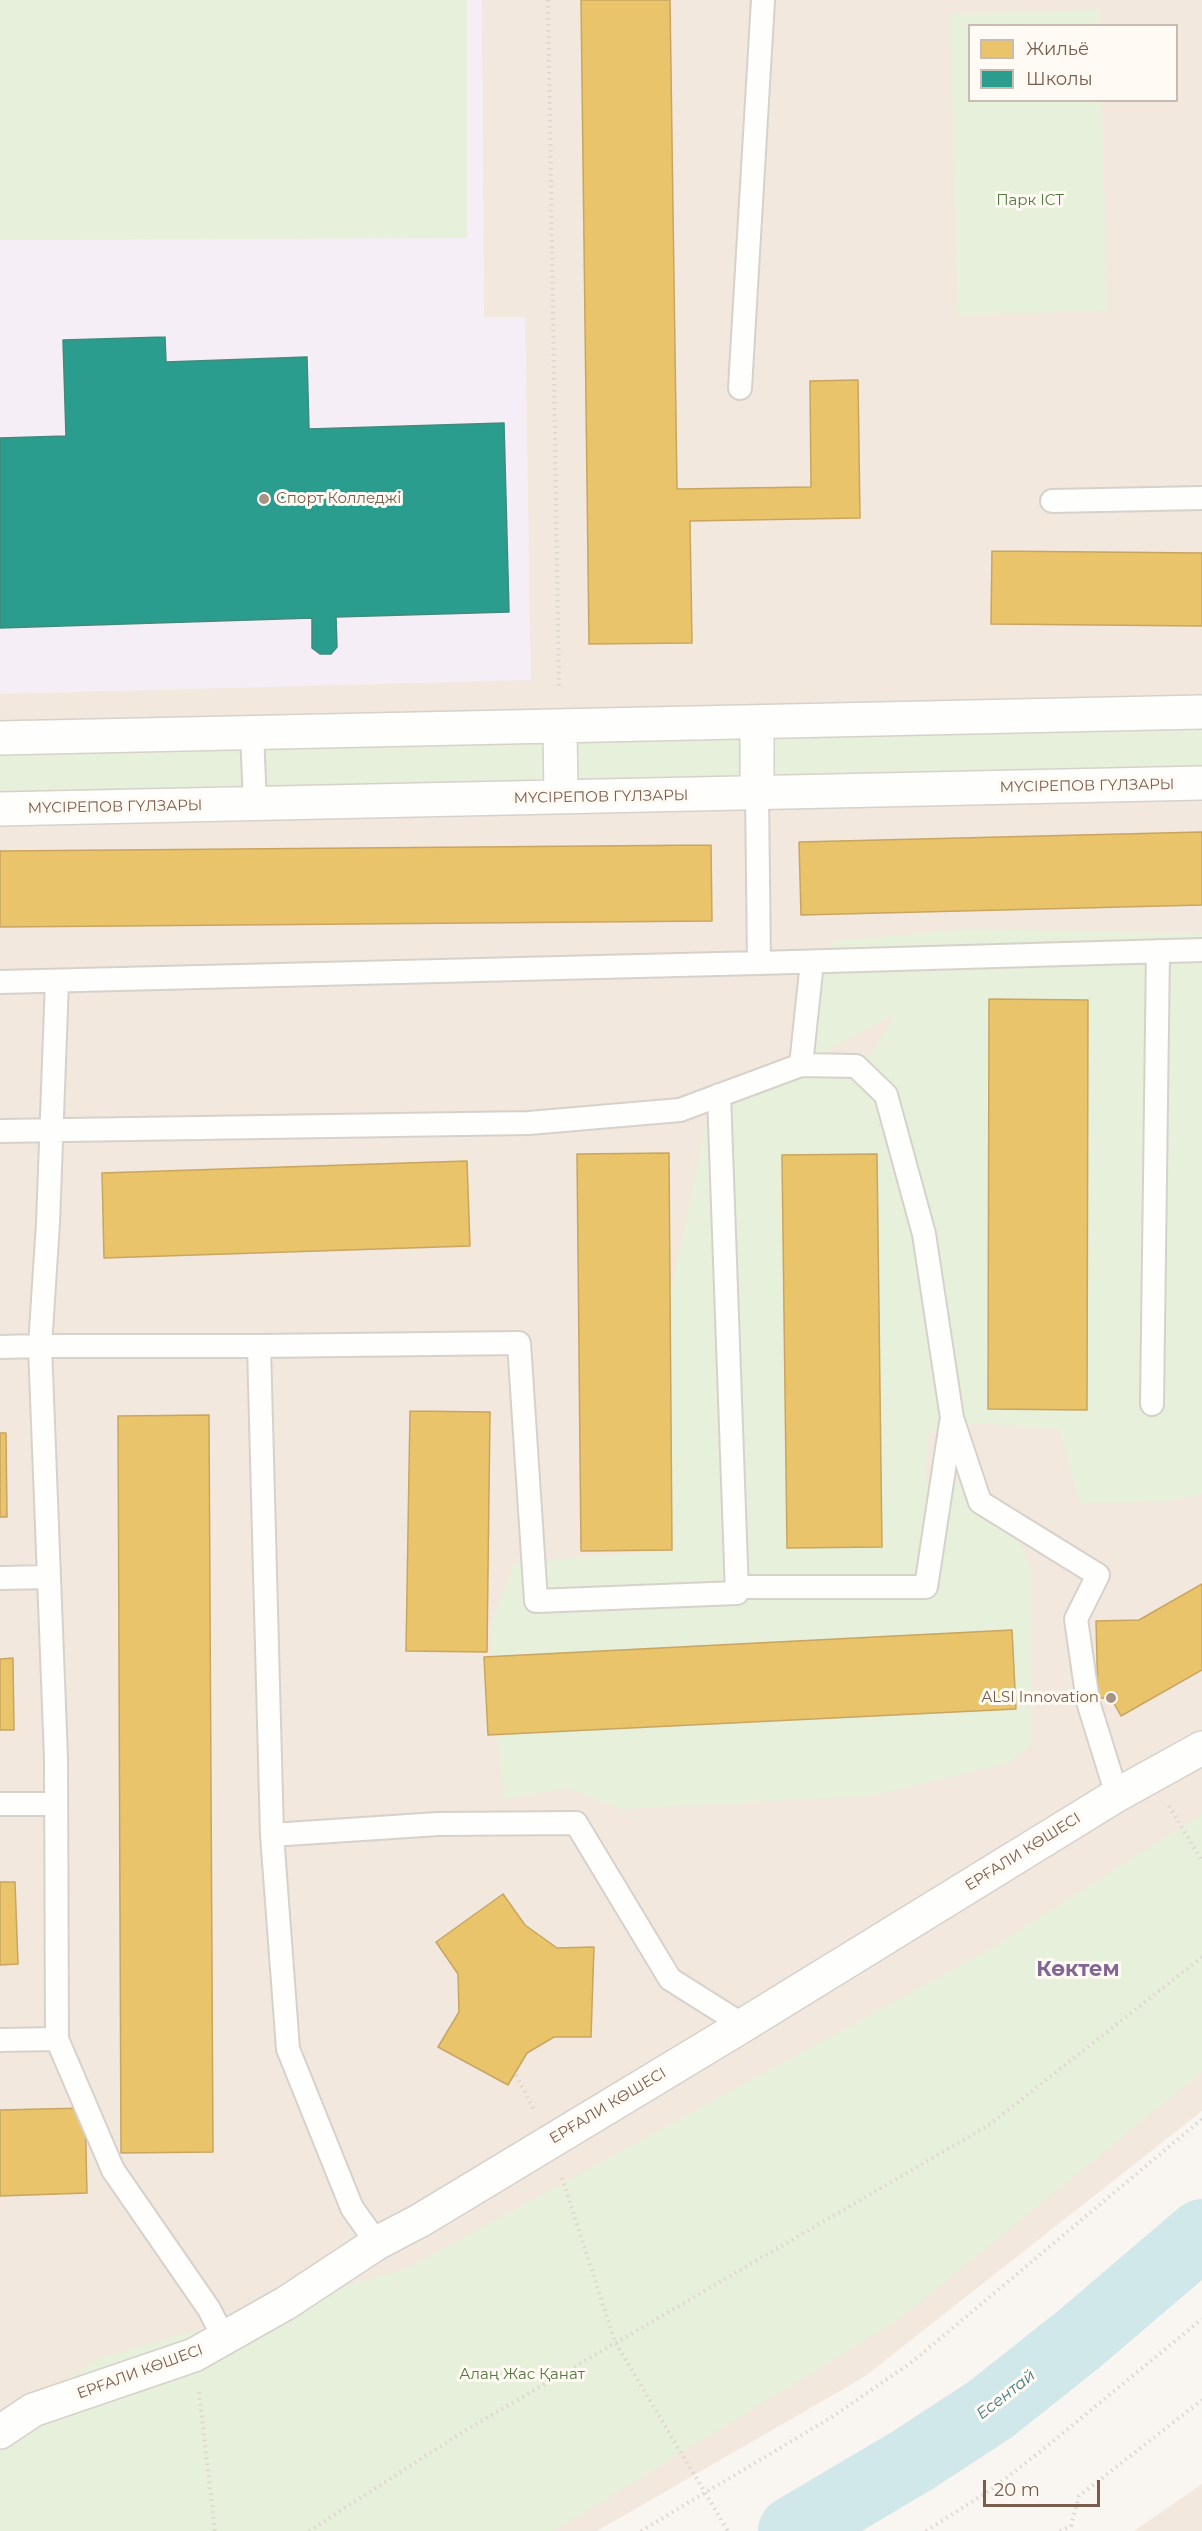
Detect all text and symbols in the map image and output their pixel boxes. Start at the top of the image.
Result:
legend [968,24,1178,102]
text: Жильё [1026,38,1089,60]
text: Школы [1026,68,1093,90]
park label: Парк ICT [996,192,1064,210]
place label: Спорт Колледжі [276,490,401,508]
marker: Спорт Колледжі [257,492,271,506]
street label: МҮСІРЕПОВ ГҮЛЗАРЫ [999,775,1175,797]
street label: МҮСІРЕПОВ ГҮЛЗАРЫ [513,786,689,808]
street label: МҮСІРЕПОВ ГҮЛЗАРЫ [27,796,203,818]
place label: ALSI Innovation [981,1689,1099,1707]
marker: ALSI Innovation [1104,1691,1118,1705]
street label: ЕРҒАЛИ КӨШЕСІ [962,1809,1084,1895]
district label: Көктем [1036,1957,1120,1983]
street label: ЕРҒАЛИ КӨШЕСІ [546,2064,670,2148]
street label: ЕРҒАЛИ КӨШЕСІ [75,2341,205,2403]
park label: Алаң Жас Қанат [459,2366,585,2384]
water label: Есентай [973,2366,1039,2424]
scale bar [986,2468,1103,2506]
text: 20 m [994,2479,1040,2501]

